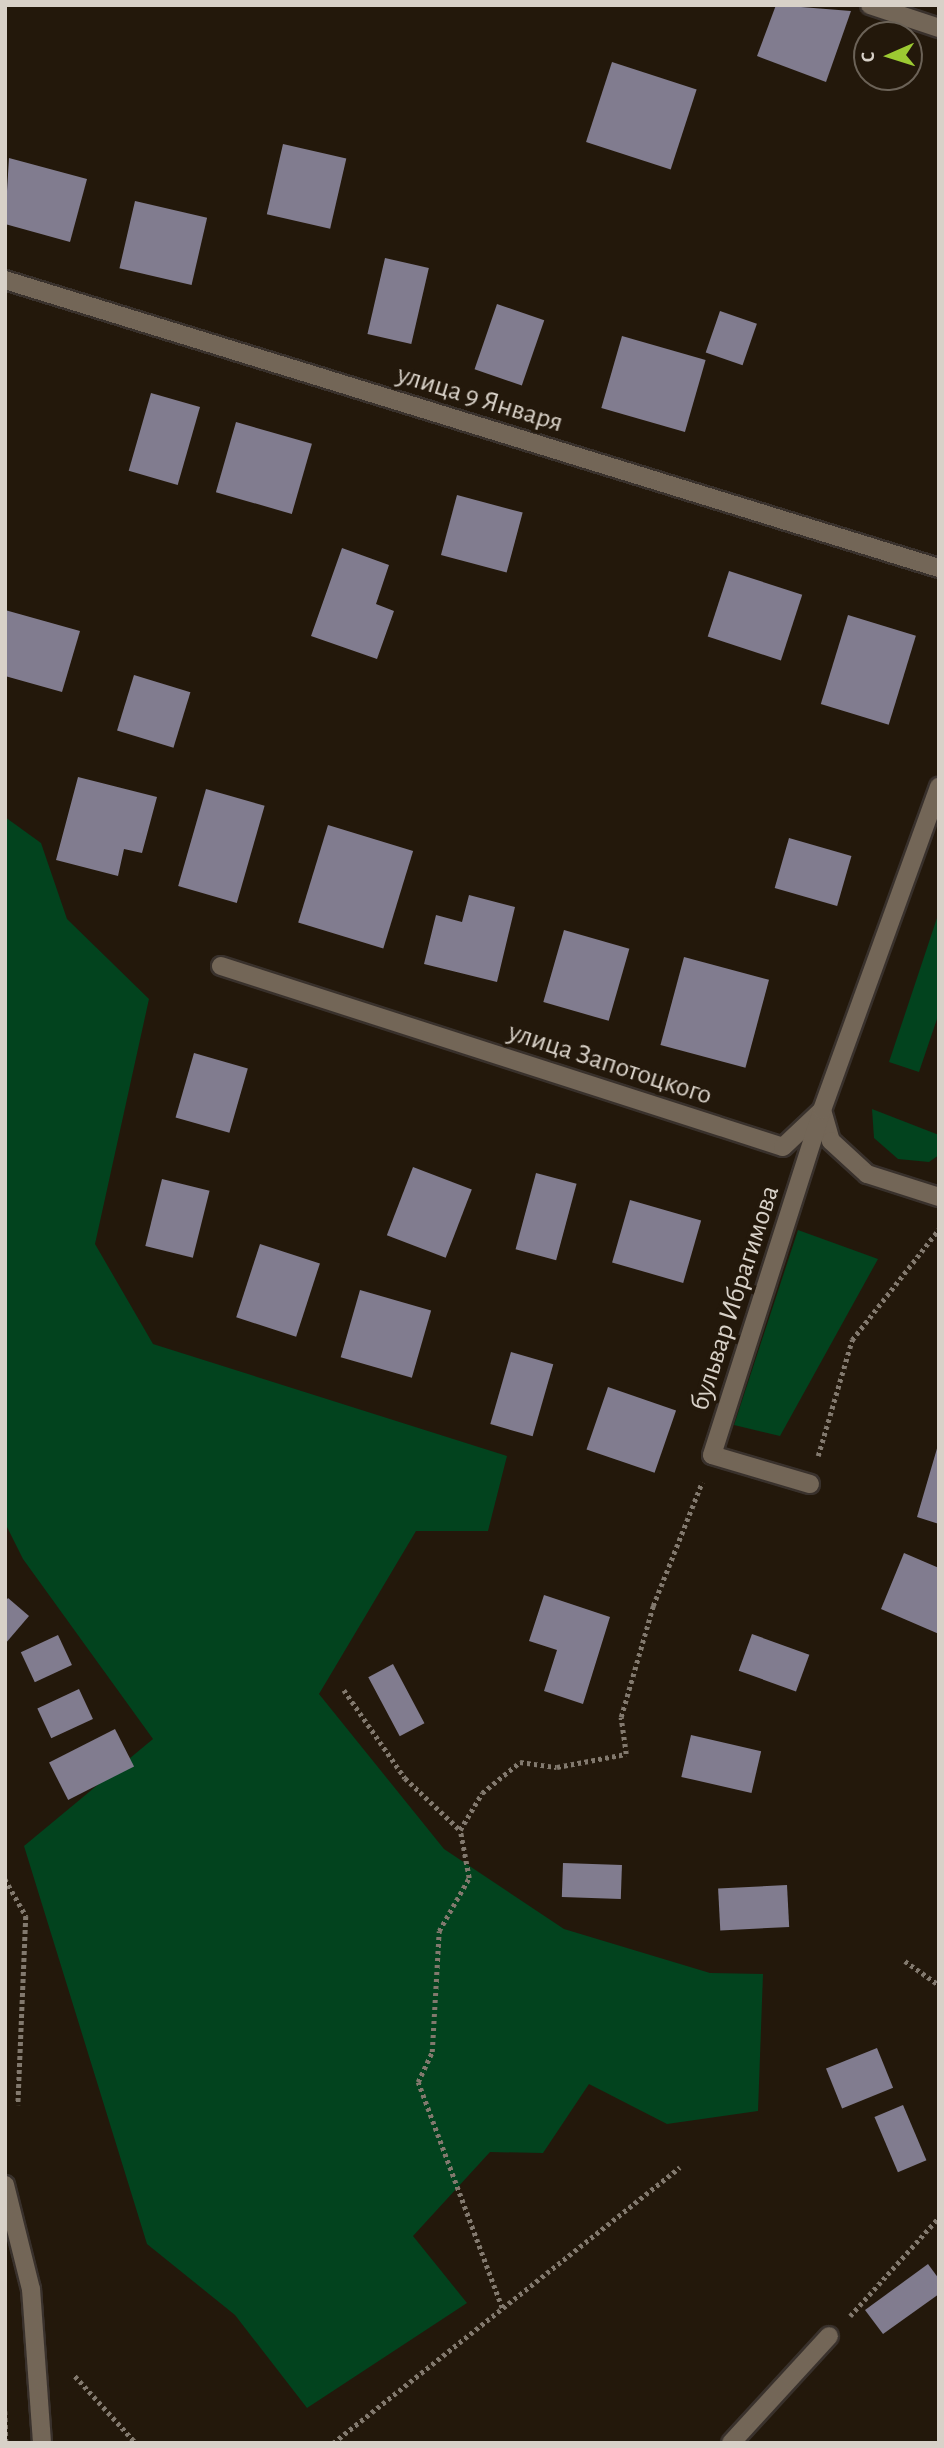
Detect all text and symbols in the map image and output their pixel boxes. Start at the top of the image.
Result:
north arrow [853,21,923,91]
text: С [859,51,878,63]
street label: улица 9 Января [393,358,567,440]
street label: улица Запотоцкого [504,1015,716,1113]
street label: бульвар Ибрагимова [683,1181,787,1415]

